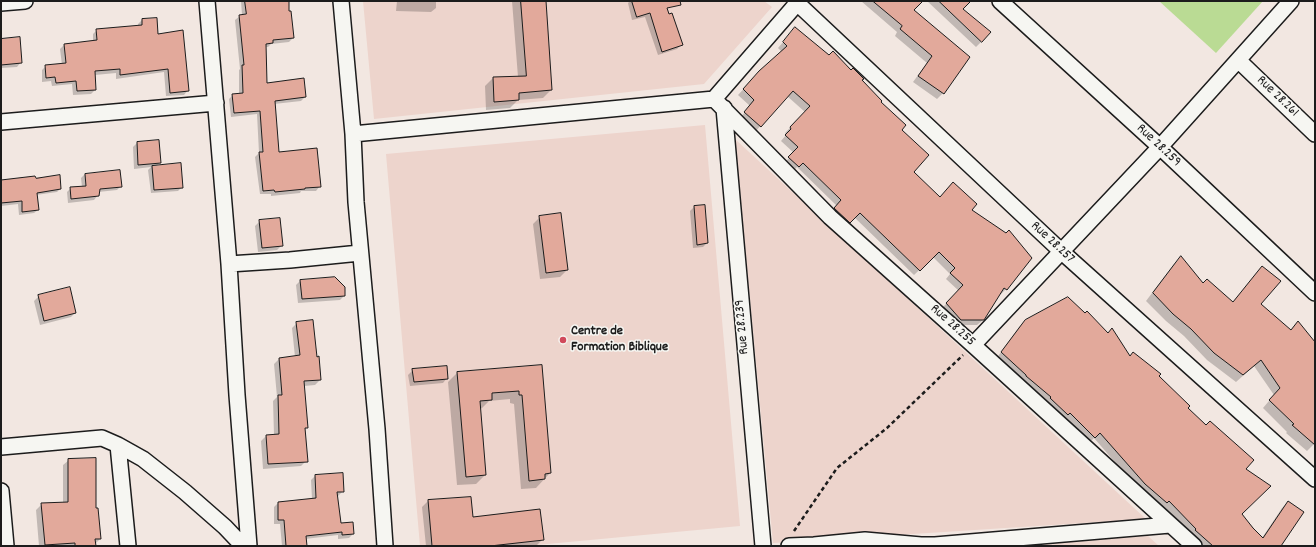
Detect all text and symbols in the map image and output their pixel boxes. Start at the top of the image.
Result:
street label: Rue 28.261 [1252,73,1302,121]
street label: Rue 28.259 [1132,121,1184,171]
street label: Rue 28.257 [1026,218,1078,268]
street label: Rue 28.239 [732,299,754,355]
street label: Rue 28.255 [926,301,978,351]
place label: Centre de Formation Biblique [571,324,668,356]
marker: Centre de Formation Biblique [558,335,568,345]

